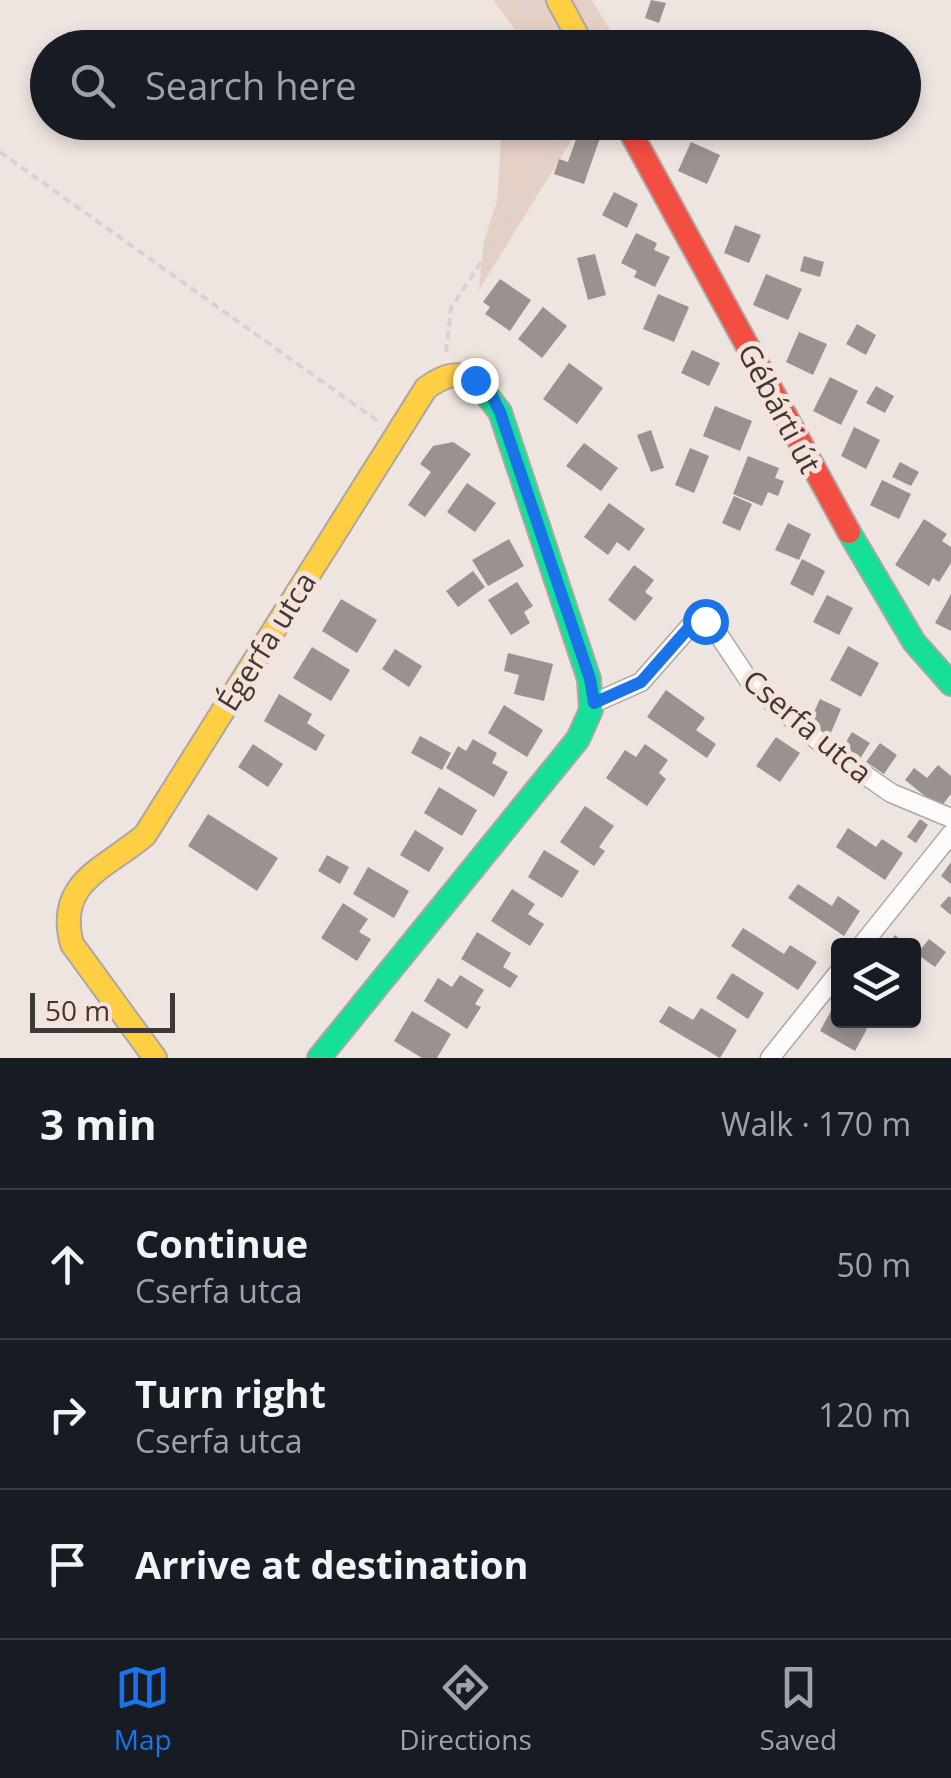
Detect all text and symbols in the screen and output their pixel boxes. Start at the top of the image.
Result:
search box [30,30,921,140]
icon: search [65,58,120,113]
text: Search here [145,59,357,111]
street label: Gébárti út [729,336,831,480]
route end [453,358,499,404]
street label: Égerfa utca [207,564,325,718]
route start [683,599,729,645]
street label: Cserfa utca [735,660,881,792]
map controls [831,938,921,1028]
button: layers [831,938,921,1028]
scale bar [30,988,175,1032]
text: 50 m [45,991,110,1029]
text: 3 min [40,1095,157,1152]
text: Walk · 170 m [721,1102,911,1145]
text: Continue [135,1217,308,1269]
icon: ahead [40,1237,95,1292]
text: 50 m [836,1243,911,1286]
text: Cserfa utca [135,1269,302,1312]
text: Turn right [135,1367,326,1419]
icon: right [40,1387,95,1442]
text: 120 m [818,1393,911,1436]
text: Cserfa utca [135,1419,302,1462]
icon: arrive [40,1537,95,1592]
text: Arrive at destination [135,1538,529,1590]
tab: Map [114,1660,172,1758]
tab: Directions [399,1660,532,1758]
tab: Saved [759,1660,837,1758]

